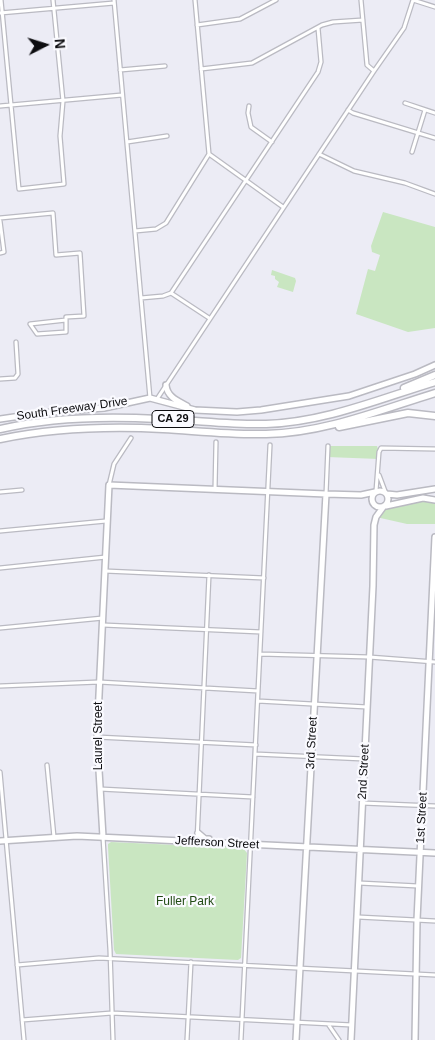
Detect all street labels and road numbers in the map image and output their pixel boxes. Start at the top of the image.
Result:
street label: South Freeway Drive [16,394,128,424]
road number: CA 29 [152,410,194,428]
street label: Laurel Street [92,702,106,770]
street label: 3rd Street [303,716,321,770]
street label: 2nd Street [355,744,373,800]
street label: 1st Street [413,792,431,844]
street label: Jefferson Street [174,834,260,852]

